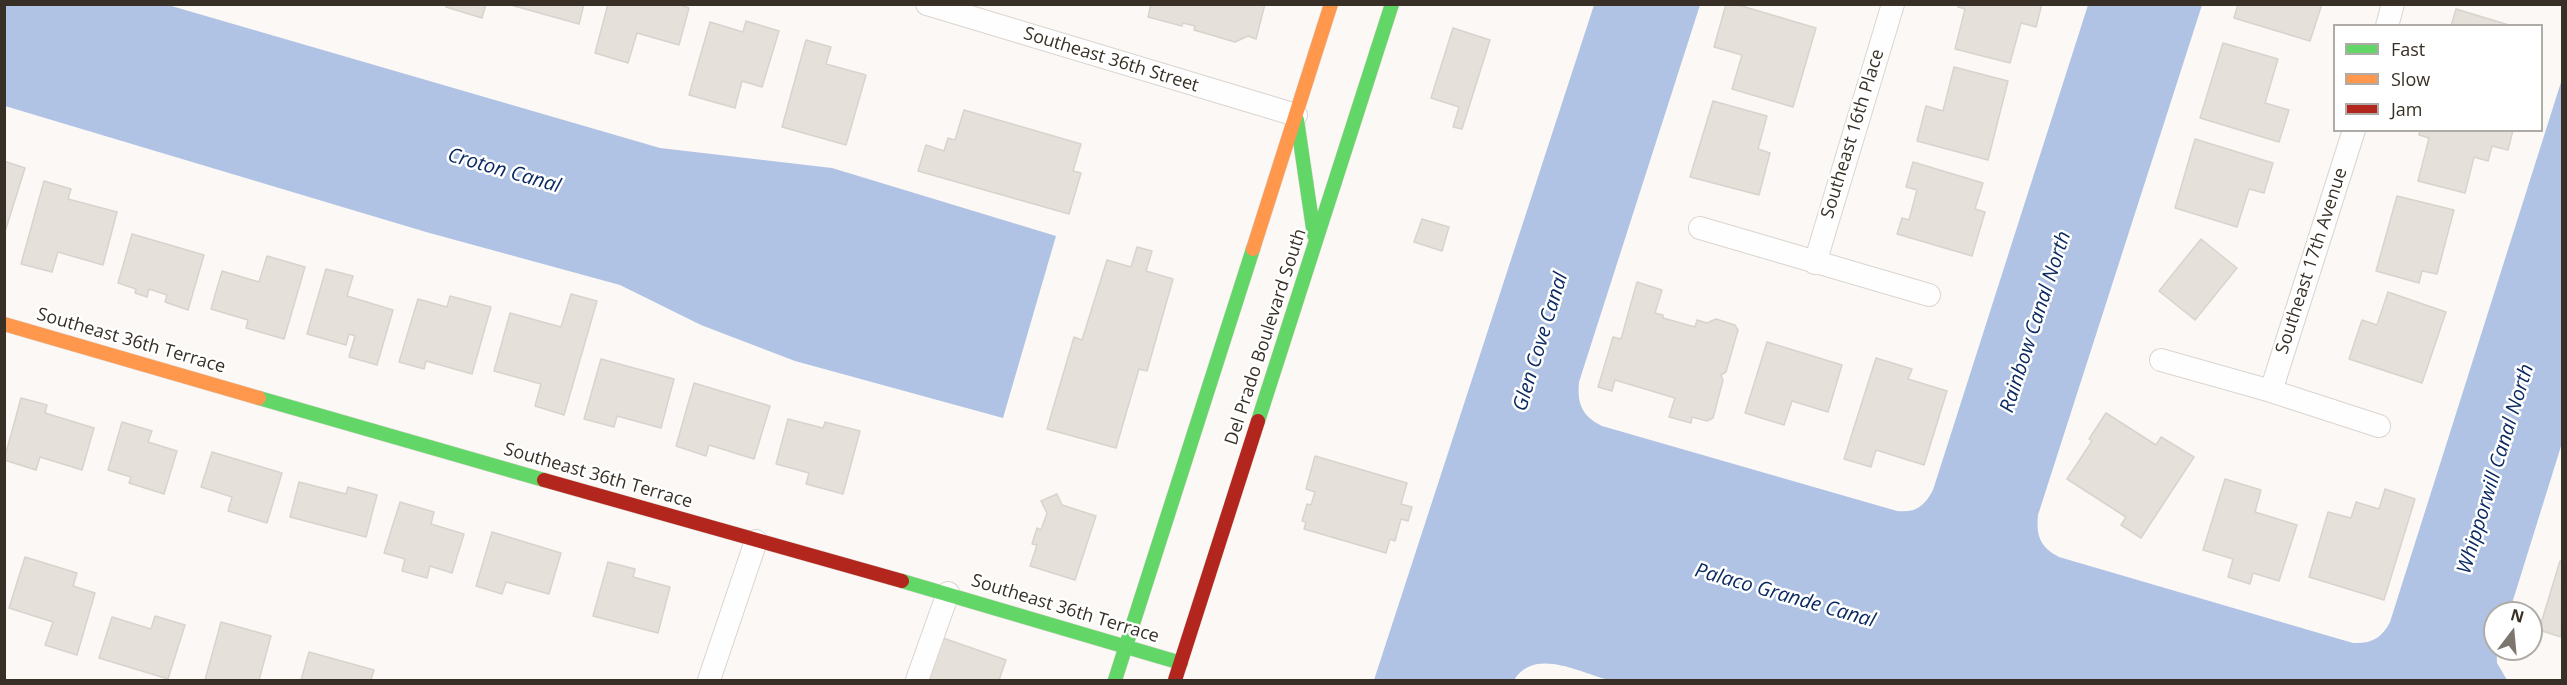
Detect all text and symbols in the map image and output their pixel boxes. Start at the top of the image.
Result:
street label: Southeast 36th Street [1021,23,1201,97]
legend [2333,24,2543,132]
text: Fast [2391,37,2425,61]
street label: Southeast 16th Place [1817,47,1889,221]
text: Slow [2391,67,2430,91]
text: Jam [2391,97,2423,121]
water label: Croton Canal [445,143,563,199]
street label: Southeast 17th Avenue [2272,165,2352,357]
street label: Del Prado Boulevard South [1221,226,1311,448]
water label: Rainbow Canal North [1995,228,2077,416]
water label: Glen Cove Canal [1509,270,1573,414]
street label: Southeast 36th Terrace [34,304,228,378]
water label: Whipporwill Canal North [2453,361,2539,577]
street label: Southeast 36th Terrace [501,439,695,513]
water label: Palaco Grande Canal [1692,559,1878,633]
street label: Southeast 36th Terrace [969,570,1161,648]
north arrow [2483,601,2543,661]
text: N [2508,603,2527,628]

